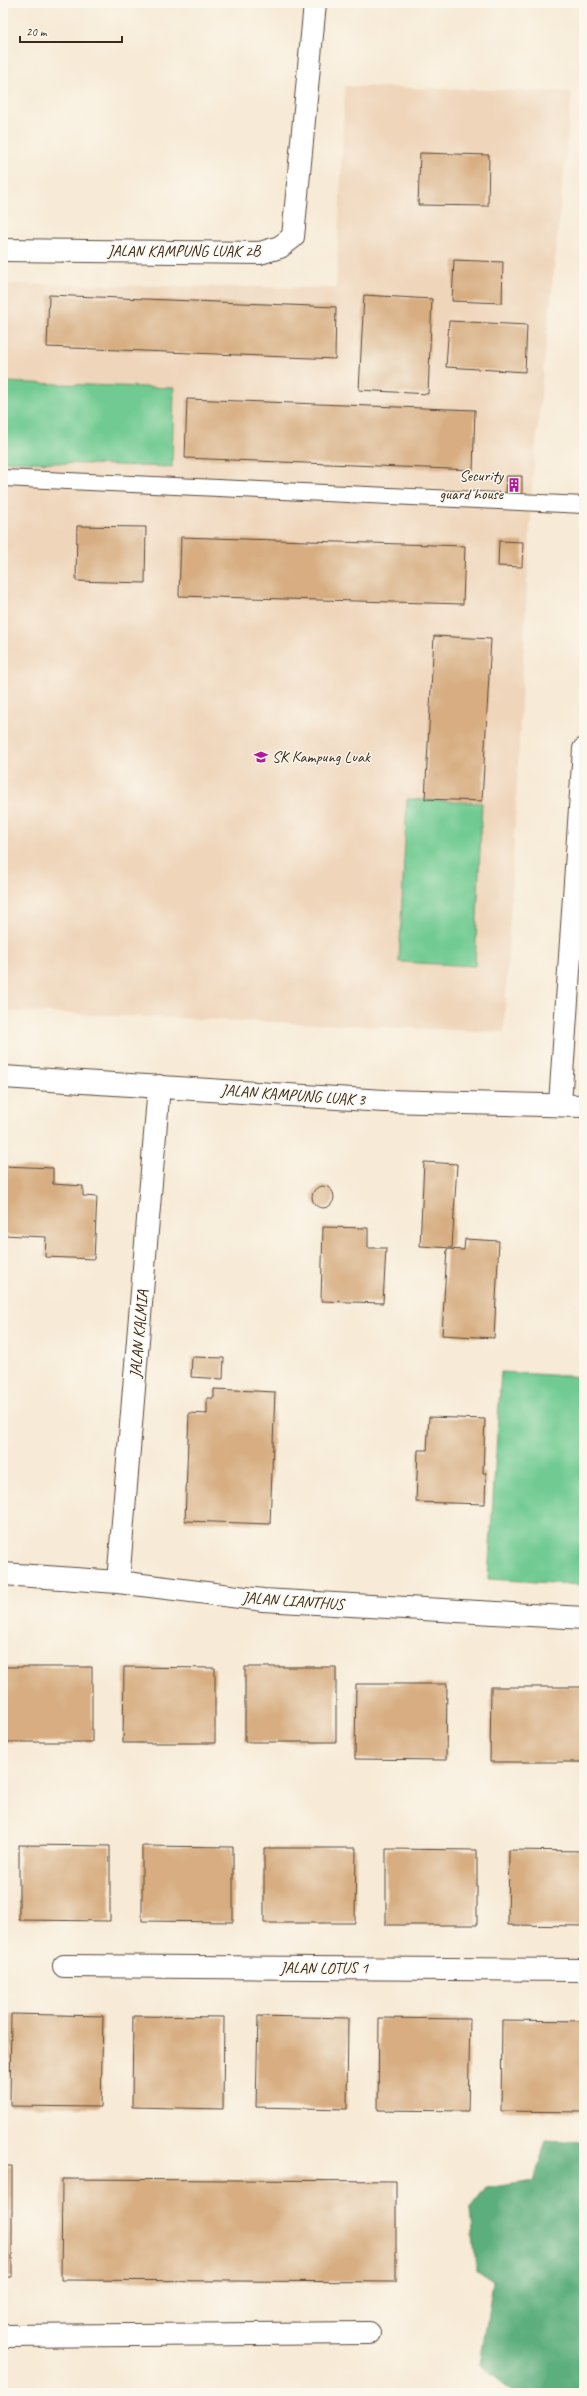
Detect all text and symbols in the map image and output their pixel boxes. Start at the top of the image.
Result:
scale bar [20,18,122,44]
text: 20 m [26,24,48,40]
street label: JALAN KAMPUNG LUAK 2B [107,241,262,261]
place label: Security guard house [439,466,505,504]
building icon: Security guard house [506,477,522,493]
place label: SK Kampung Luak [272,747,371,767]
school or university icon: SK Kampung Luak [253,749,269,765]
street label: JALAN KAMPUNG LUAK 3 [219,1080,368,1110]
street label: JALAN KALMIA [125,1288,153,1380]
street label: JALAN LIANTHUS [241,1587,347,1615]
street label: JALAN LOTUS 1 [279,1958,369,1978]

